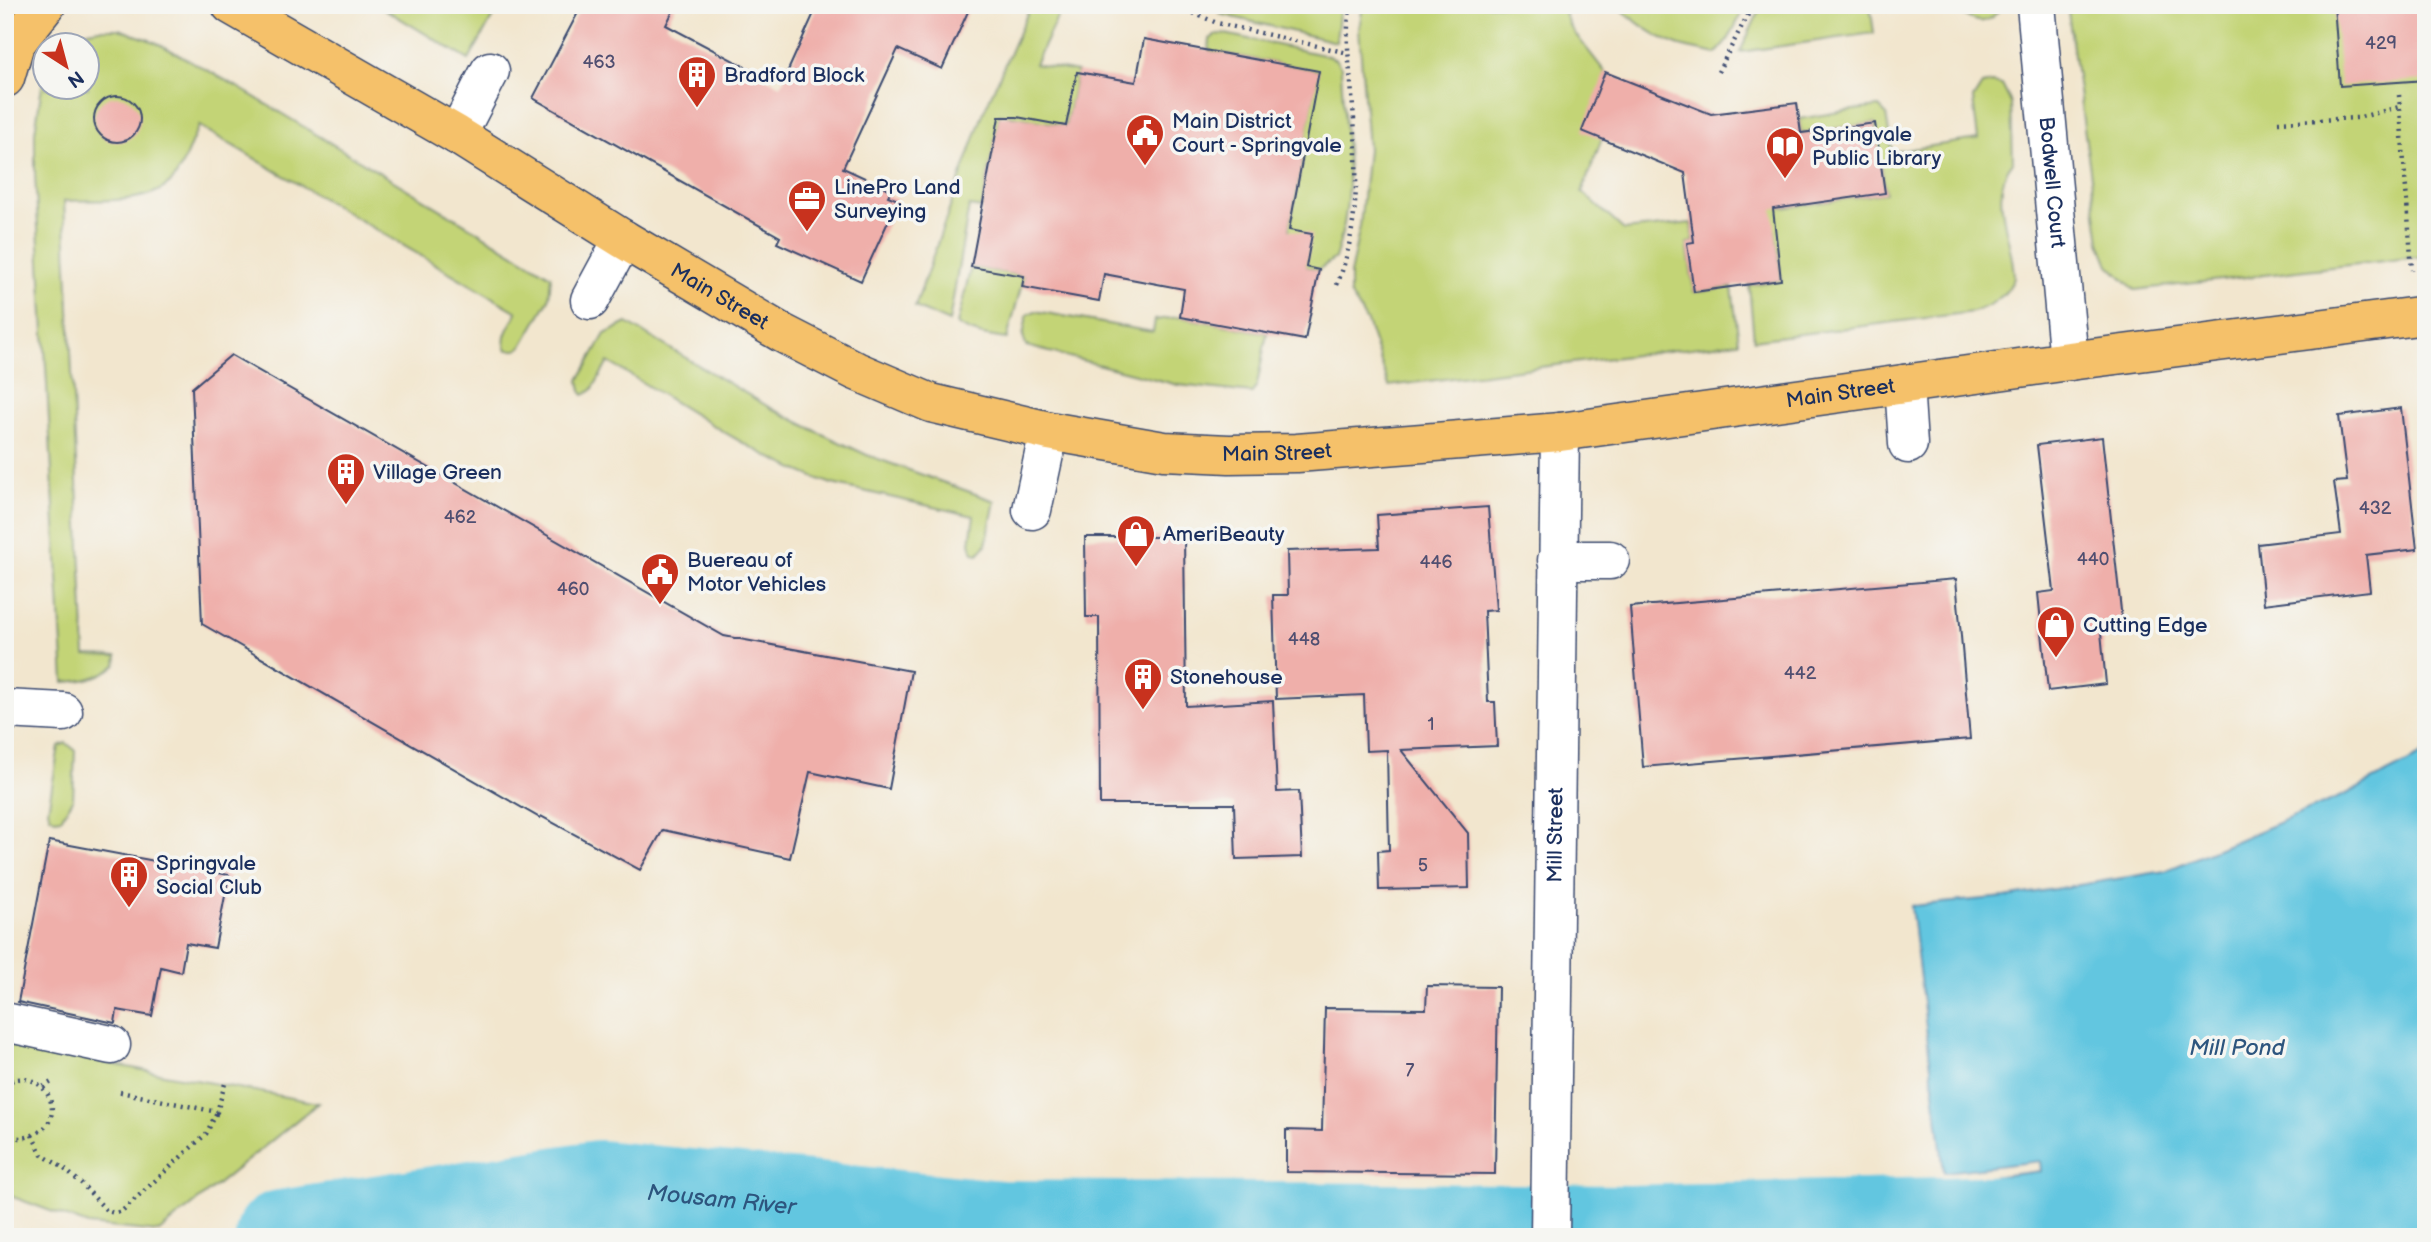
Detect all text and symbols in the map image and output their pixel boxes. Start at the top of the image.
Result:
north arrow [32,32,102,102]
house number: 429 [2365,33,2397,54]
house number: 463 [582,52,616,73]
building icon: Bradford Block [676,54,718,109]
place label: Bradford Block [724,63,865,88]
text: N [63,65,88,92]
place label: Main District Court - Springvale [1172,109,1342,158]
public building icon: Main District Court - Springvale [1124,112,1166,167]
street label: Bodwell Court [2033,116,2071,250]
place label: Springvale Public Library [1812,122,1942,171]
library icon: Springvale Public Library [1764,125,1806,180]
place label: LinePro Land Surveying [834,175,960,224]
office icon: LinePro Land Surveying [786,178,828,233]
street label: Main Street [666,258,774,336]
street label: Main Street [1784,373,1897,413]
street label: Main Street [1222,438,1333,467]
building icon: Village Green [325,451,367,506]
place label: Village Green [373,460,502,485]
house number: 432 [2359,498,2392,519]
house number: 462 [444,507,477,528]
shop icon: AmeriBeauty [1115,513,1157,568]
place label: AmeriBeauty [1163,522,1285,547]
place label: Buereau of Motor Vehicles [687,548,826,597]
house number: 440 [2077,549,2109,570]
public building icon: Buereau of Motor Vehicles [639,551,681,606]
house number: 446 [1420,552,1452,573]
house number: 460 [557,579,589,600]
shop icon: Cutting Edge [2035,604,2077,659]
place label: Cutting Edge [2083,613,2208,638]
house number: 448 [1288,629,1320,650]
building icon: Stonehouse [1122,656,1164,711]
house number: 442 [1784,663,1817,684]
place label: Stonehouse [1170,665,1283,690]
house number: 1 [1428,714,1434,735]
street label: Mill Street [1542,787,1569,883]
place label: Springvale Social Club [156,851,262,900]
building icon: Springvale Social Club [108,854,150,909]
house number: 5 [1418,855,1428,876]
water label: Mill Pond [2189,1034,2286,1062]
house number: 7 [1406,1060,1415,1081]
water label: Mousam River [646,1179,799,1222]

